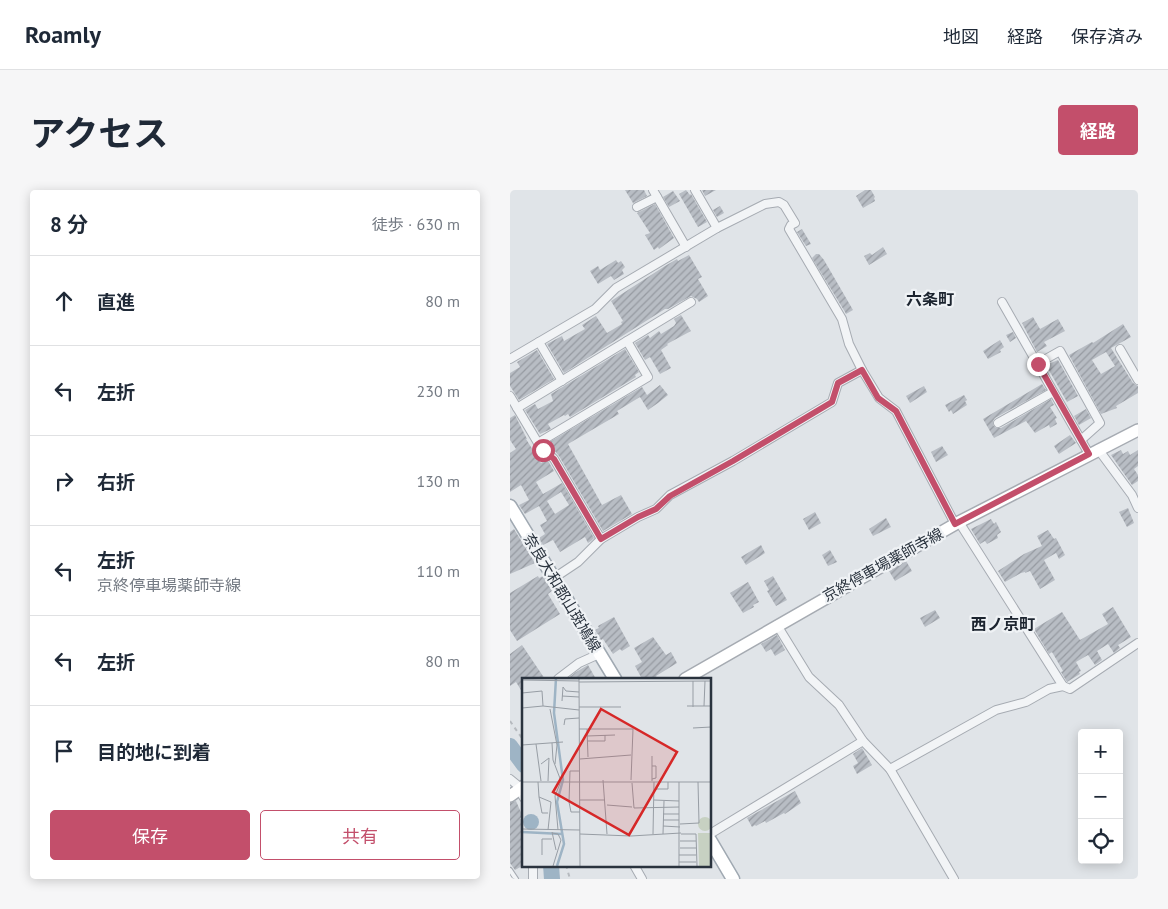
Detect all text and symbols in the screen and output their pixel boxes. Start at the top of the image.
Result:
text: Roamly [25,19,101,50]
text: 地図 [943,25,979,48]
text: 経路 [1007,25,1043,48]
text: 保存済み [1071,25,1143,48]
button: 経路 [1058,105,1138,155]
text: アクセス [30,110,168,156]
text: 8 分 [50,211,88,238]
text: 徒歩 · 630 m [372,214,460,234]
icon: ahead [50,287,78,315]
district label: 六条町 [906,289,954,309]
text: 直進 [97,290,135,314]
text: 80 m [425,291,460,311]
route end [1027,353,1050,376]
icon: left [50,377,78,405]
text: 左折 [97,380,135,404]
text: 230 m [417,381,460,401]
route start [532,439,555,462]
icon: right [50,467,78,495]
text: 右折 [97,470,135,494]
text: 130 m [417,471,460,491]
street label: 京終停車場薬師寺線 [819,524,946,606]
street label: 奈良大和郡山斑鳩線 [520,530,605,656]
text: 左折 [97,548,135,572]
icon: left [50,557,78,585]
text: 110 m [417,561,460,581]
text: 京終停車場薬師寺線 [97,575,241,595]
district label: 西ノ京町 [971,614,1035,634]
icon: left [50,647,78,675]
text: 左折 [97,650,135,674]
text: 80 m [425,651,460,671]
inset map [522,678,711,866]
map controls [1078,729,1123,864]
button: + [1078,729,1123,774]
icon: arrive [50,737,78,765]
text: 目的地に到着 [97,740,211,764]
button: − [1078,774,1123,819]
button: 保存 [50,810,250,860]
button: 共有 [260,810,460,860]
button: locate [1078,819,1123,864]

